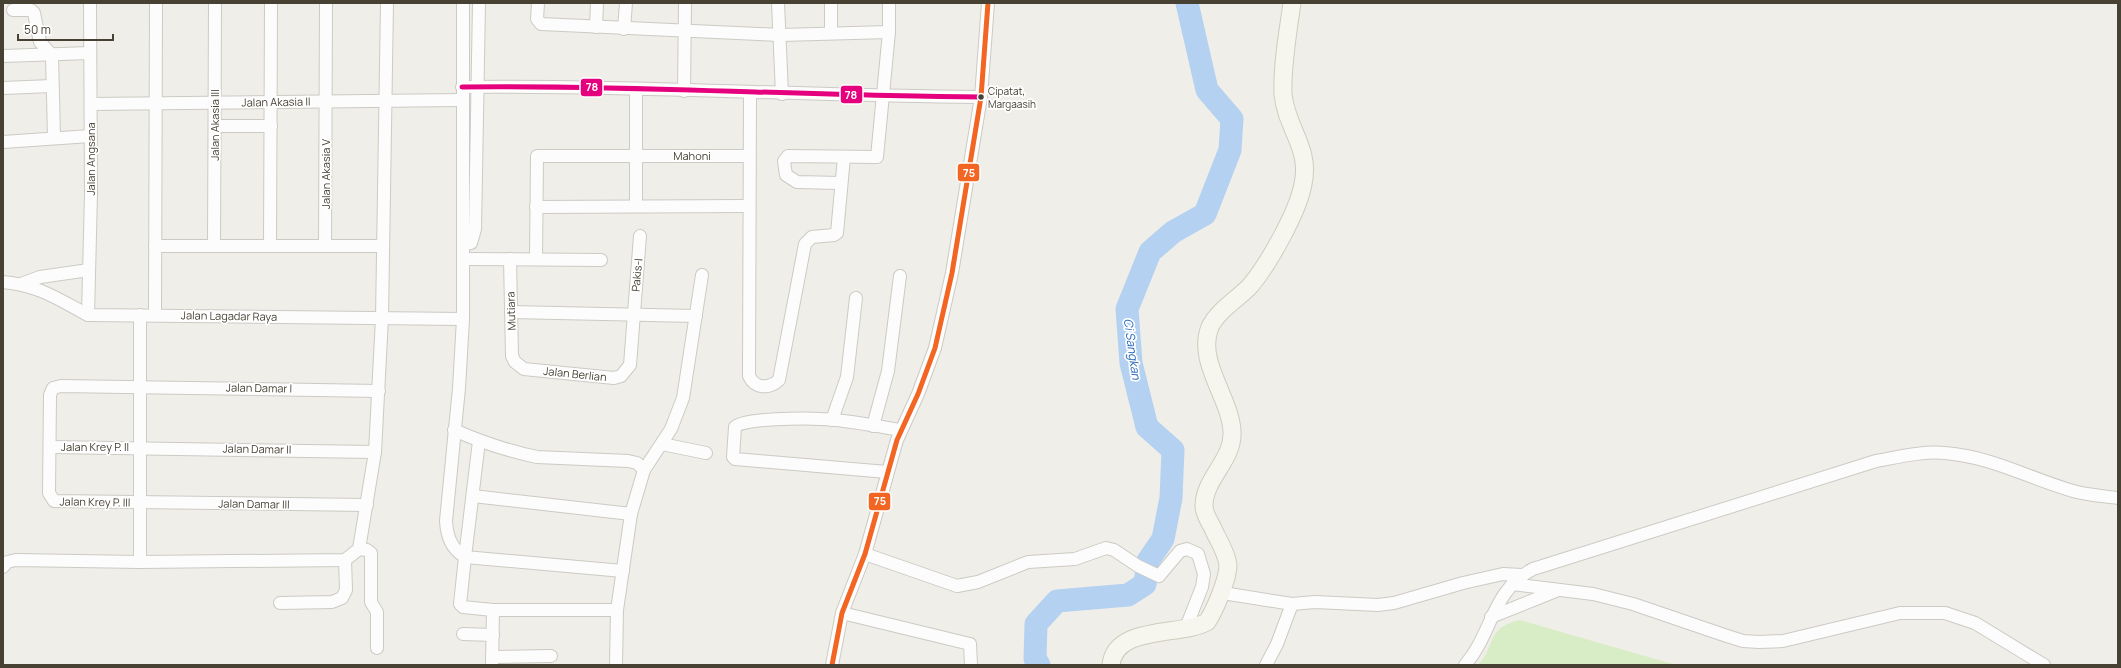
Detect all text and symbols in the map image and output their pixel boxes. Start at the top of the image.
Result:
scale bar [18,16,113,42]
text: 50 m [24,21,51,38]
line badge: 78 [580,78,603,97]
text: 78 [586,79,599,94]
place label: Cipatat, Margaasih [988,84,1036,111]
line badge: 78 [840,85,863,104]
text: 78 [845,87,858,102]
street label: Jalan Akasia III [207,89,222,161]
marker: Cipatat, Margaasih [976,92,986,102]
street label: Jalan Akasia II [241,93,311,110]
street label: Jalan Angsana [83,122,98,196]
street label: Jalan Akasia V [318,138,333,209]
street label: Mahoni [673,148,711,163]
line badge: 75 [957,163,980,182]
text: 75 [963,165,975,180]
street label: Pakis-I [628,258,645,292]
street label: Mutiara [502,291,519,331]
street label: Jalan Lagadar Raya [181,307,277,324]
water label: Ci Sangkan [1120,317,1145,382]
street label: Jalan Berlian [543,363,607,384]
street label: Jalan Damar I [226,379,292,396]
street label: Jalan Krey P. II [61,439,129,454]
street label: Jalan Damar II [222,440,292,457]
line badge: 75 [868,492,891,511]
street label: Jalan Krey P. III [59,493,131,510]
text: 75 [874,493,886,508]
street label: Jalan Damar III [218,495,290,512]

